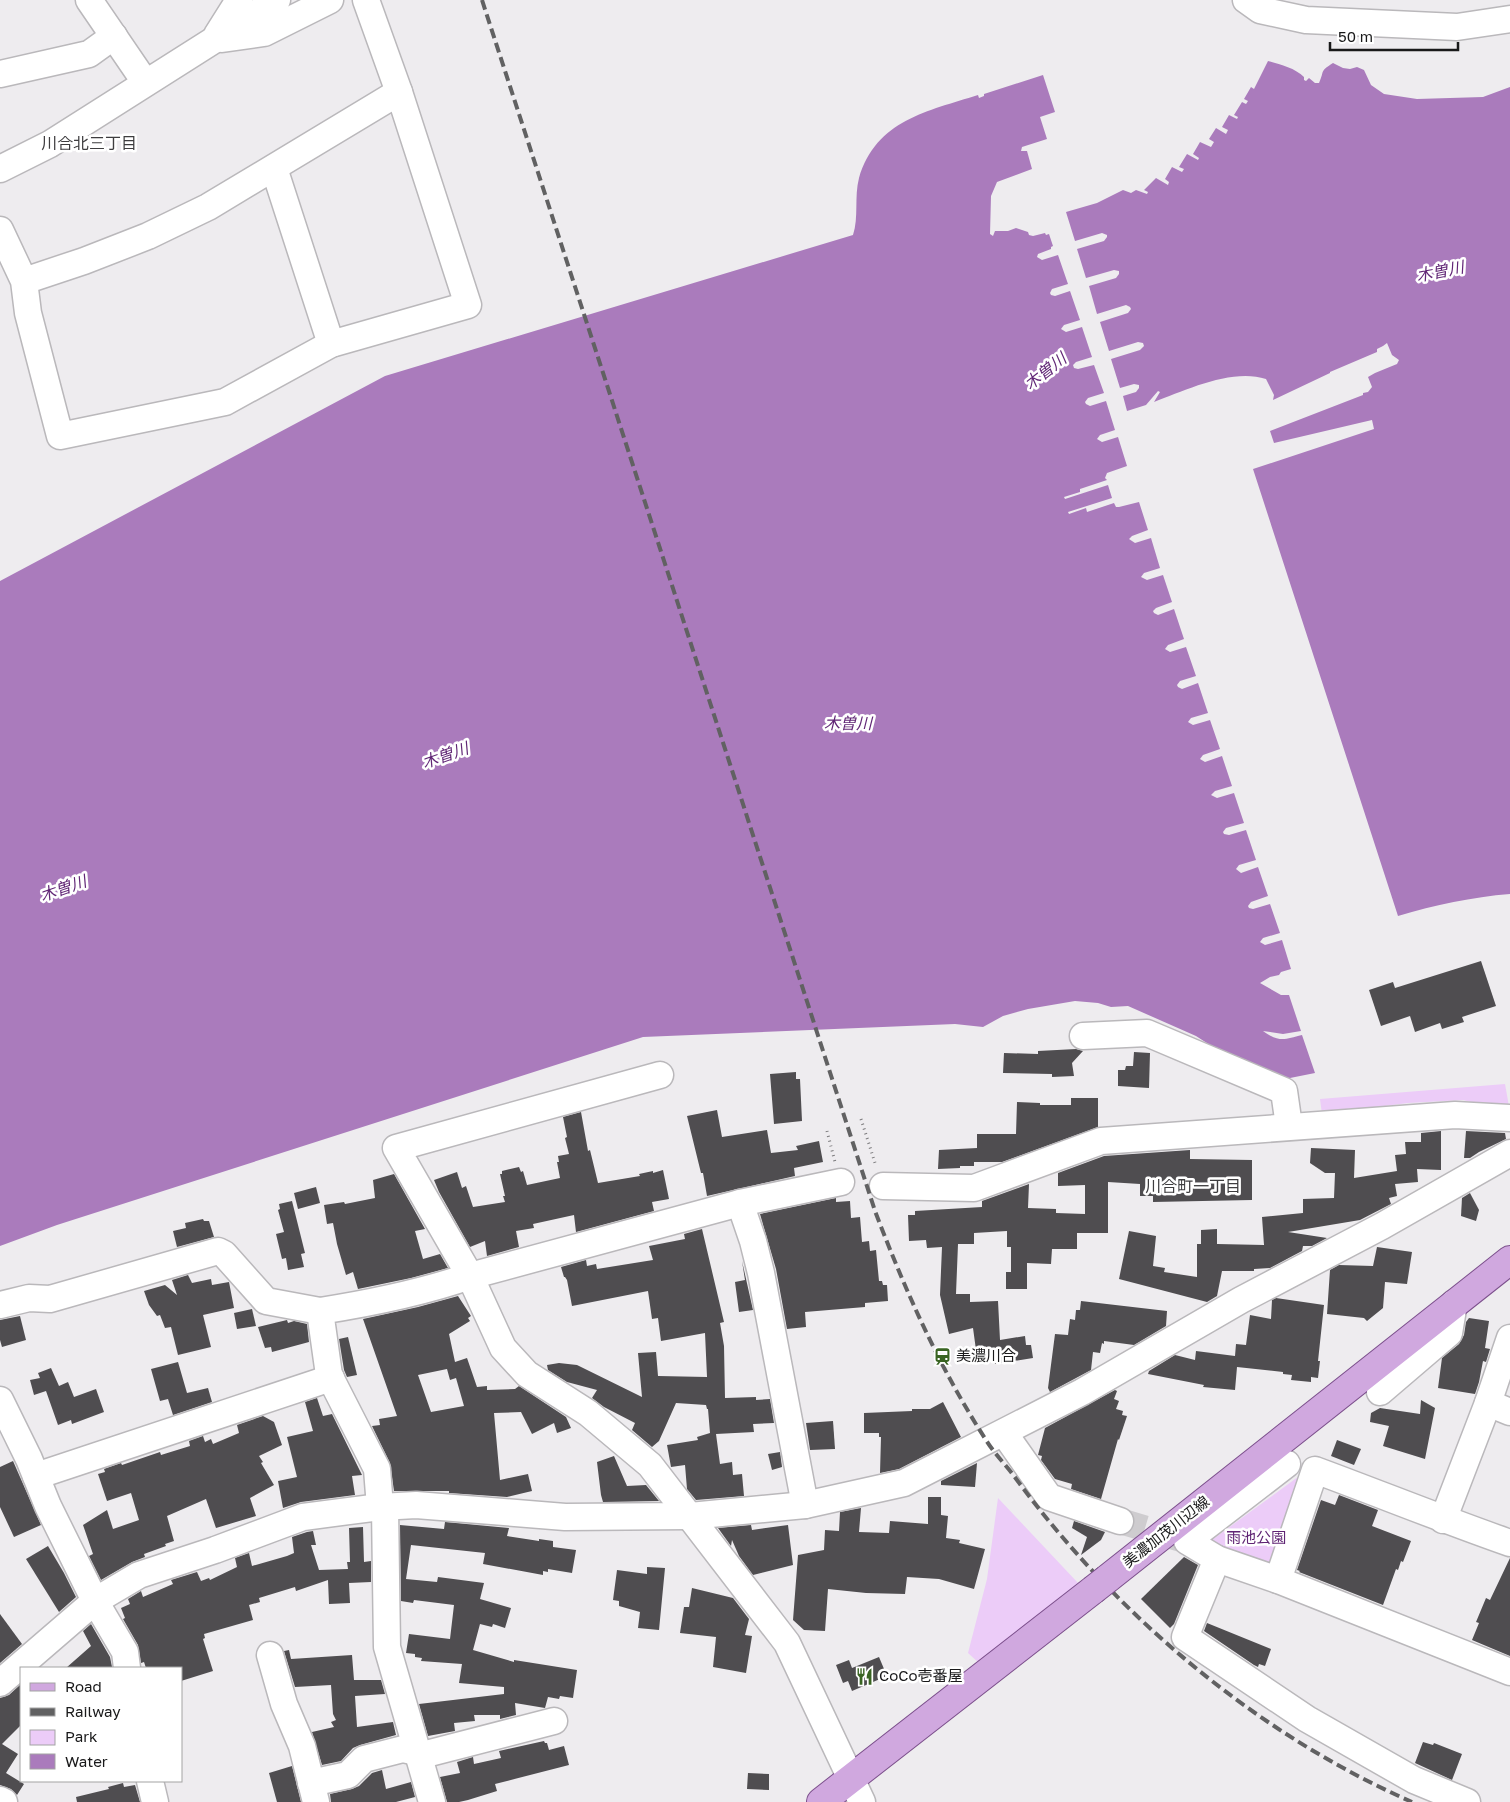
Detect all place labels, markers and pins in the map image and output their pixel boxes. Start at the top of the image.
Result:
station icon: 美濃川合 [932,1346,952,1366]
place label: 美濃川合 [956,1346,1016,1364]
restaurant icon: CoCo壱番屋 [855,1666,875,1686]
place label: CoCo壱番屋 [879,1666,962,1684]

